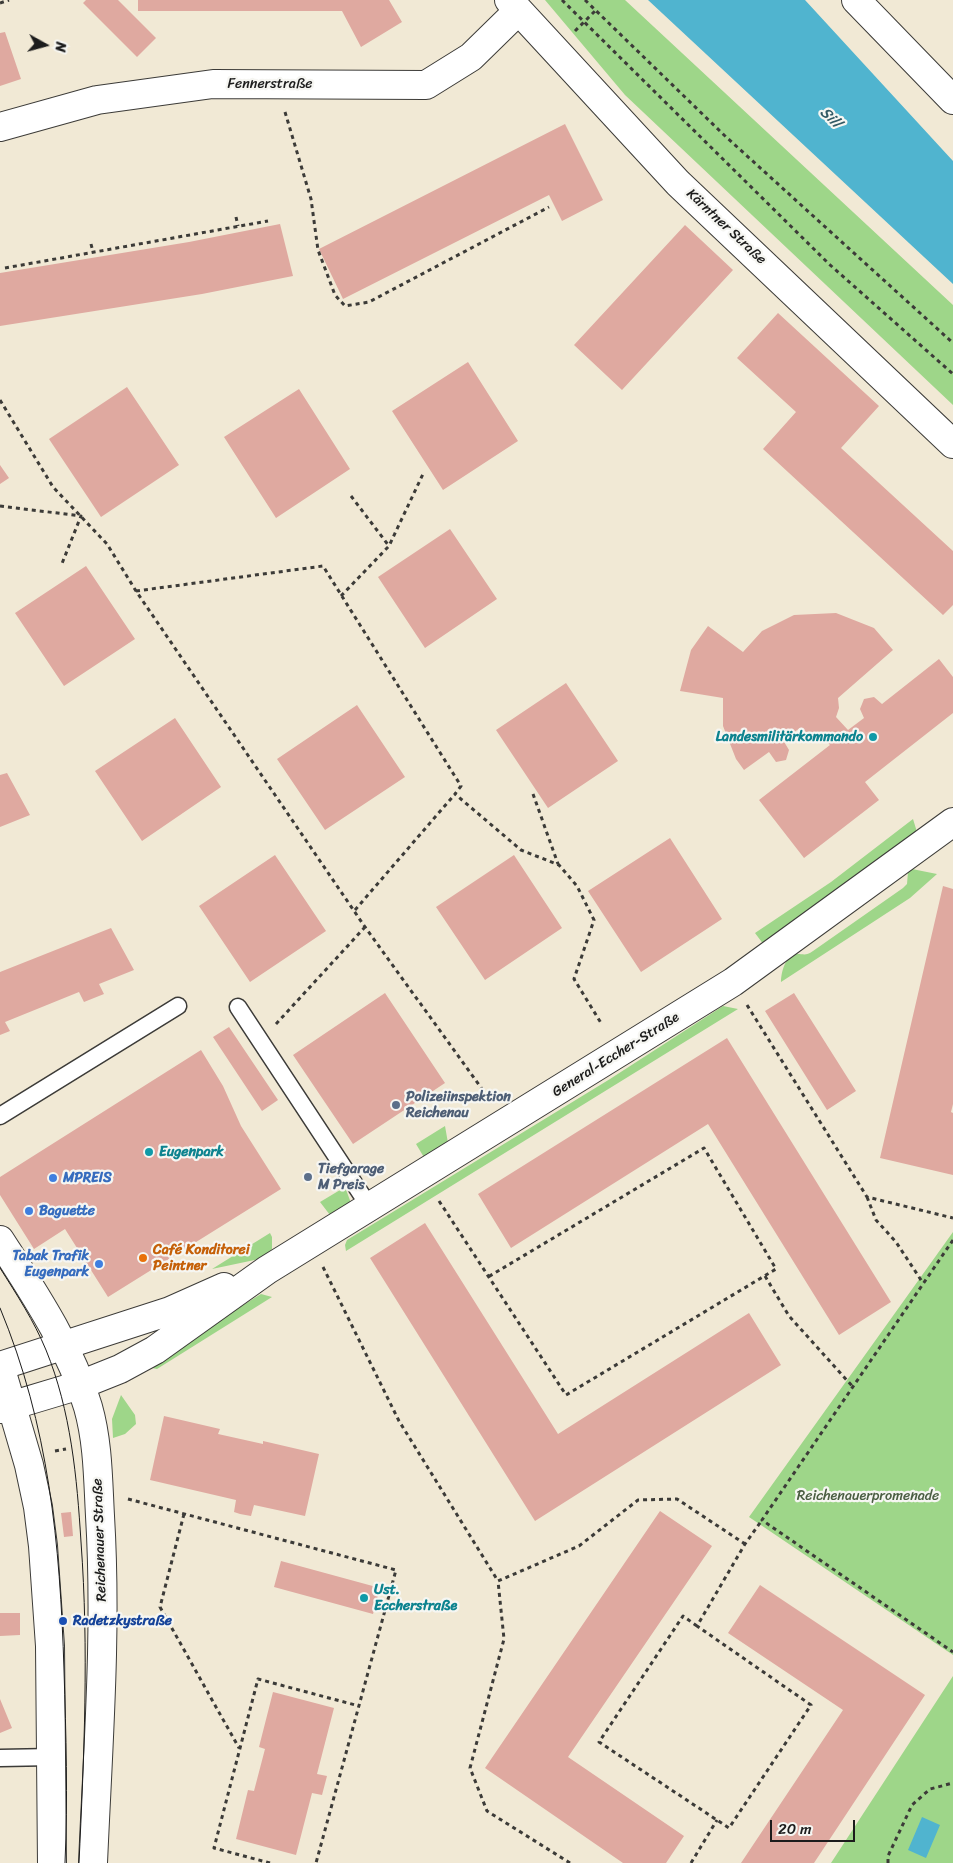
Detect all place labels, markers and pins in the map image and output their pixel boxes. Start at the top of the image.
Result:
place label: Landesmilitärkommando [716,729,863,745]
marker: Landesmilitärkommando [867,731,879,743]
place label: Polizeiinspektion Reichenau [406,1089,511,1122]
marker: Polizeiinspektion Reichenau [390,1099,402,1111]
place label: Eugenpark [159,1144,224,1160]
marker: Eugenpark [143,1146,155,1158]
place label: Tiefgarage M Preis [318,1161,384,1194]
place label: MPREIS [63,1170,112,1186]
marker: Tiefgarage M Preis [302,1171,314,1183]
marker: MPREIS [47,1172,59,1184]
place label: Baguette [39,1203,95,1219]
marker: Baguette [23,1205,35,1217]
place label: Café Konditorei Peintner [153,1242,250,1274]
place label: Tabak Trafik Eugenpark [13,1248,89,1280]
marker: Café Konditorei Peintner [137,1252,149,1264]
marker: Tabak Trafik Eugenpark [93,1258,105,1270]
place label: Ust. Eccherstraße [374,1582,457,1614]
marker: Ust. Eccherstraße [358,1592,370,1604]
place label: Radetzkystraße [73,1613,172,1629]
marker: Radetzkystraße [57,1615,69,1627]

